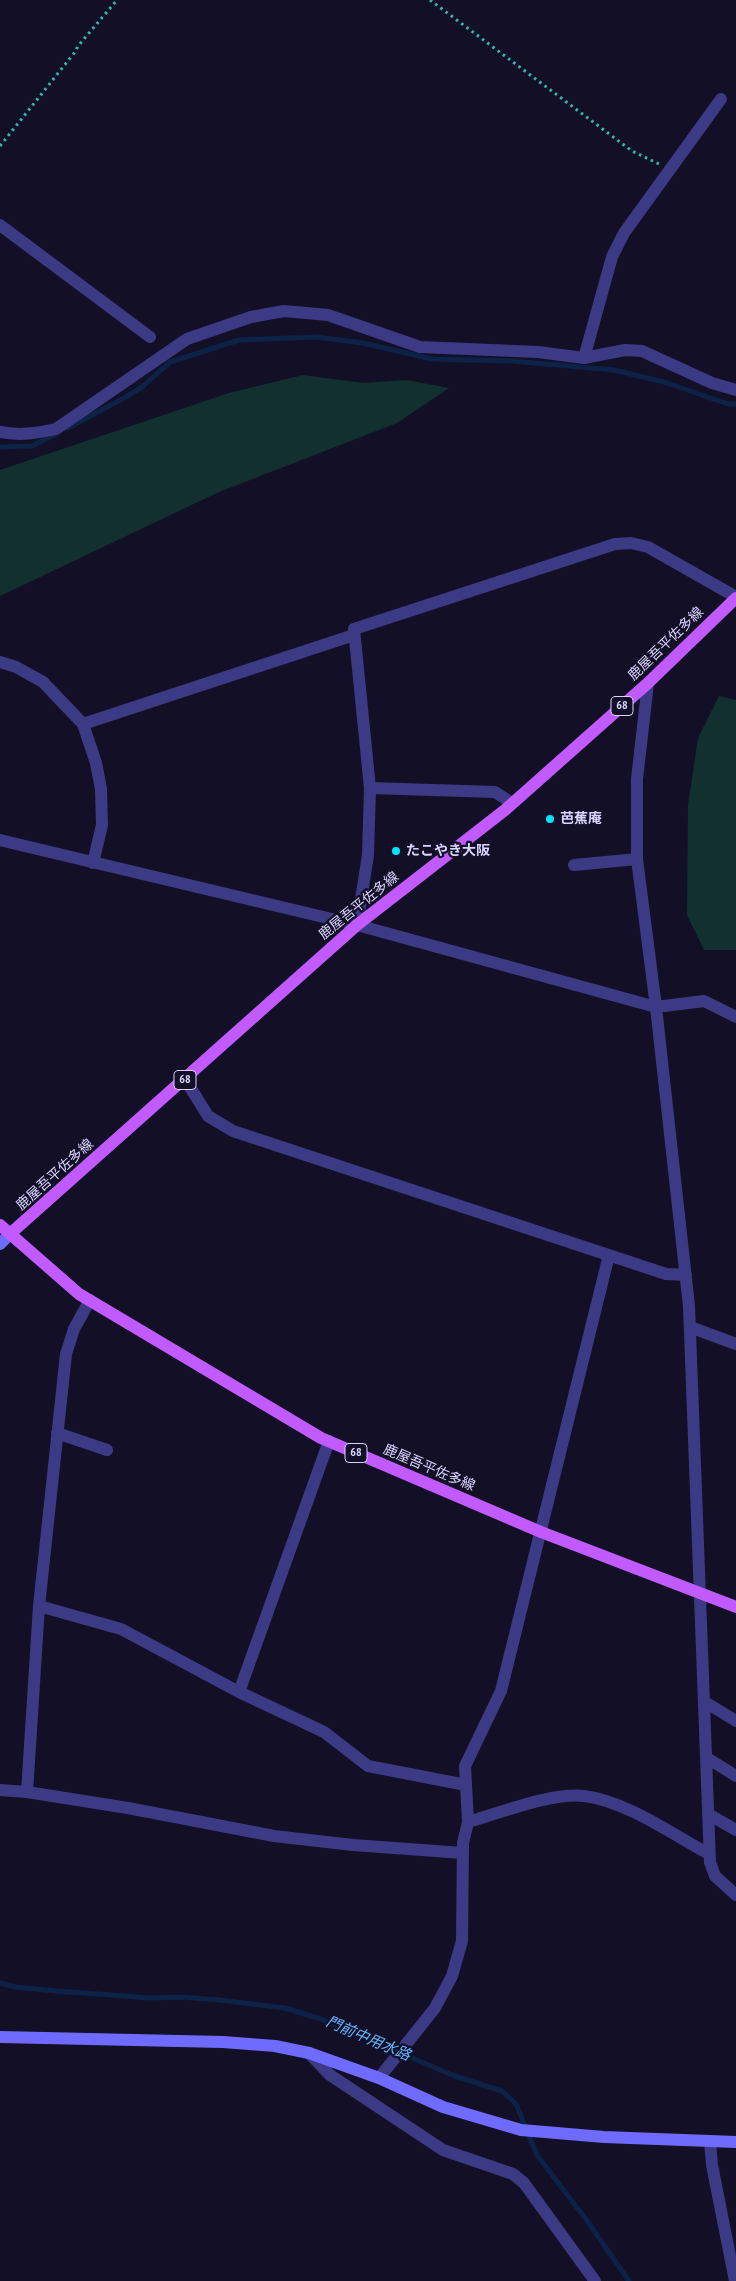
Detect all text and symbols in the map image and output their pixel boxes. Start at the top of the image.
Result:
street label: 鹿屋吾平佐多線 [625,604,707,684]
road number: 68 [611,696,633,716]
place label: 芭蕉庵 [560,811,602,827]
marker: 芭蕉庵 [544,813,556,825]
place label: たこやき大阪 [406,843,490,859]
marker: たこやき大阪 [390,845,402,857]
street label: 鹿屋吾平佐多線 [316,869,402,943]
road number: 68 [174,1070,196,1090]
street label: 鹿屋吾平佐多線 [13,1136,97,1214]
street label: 鹿屋吾平佐多線 [381,1441,477,1495]
road number: 68 [345,1444,367,1462]
water label: 門前中用水路 [323,2013,413,2065]

